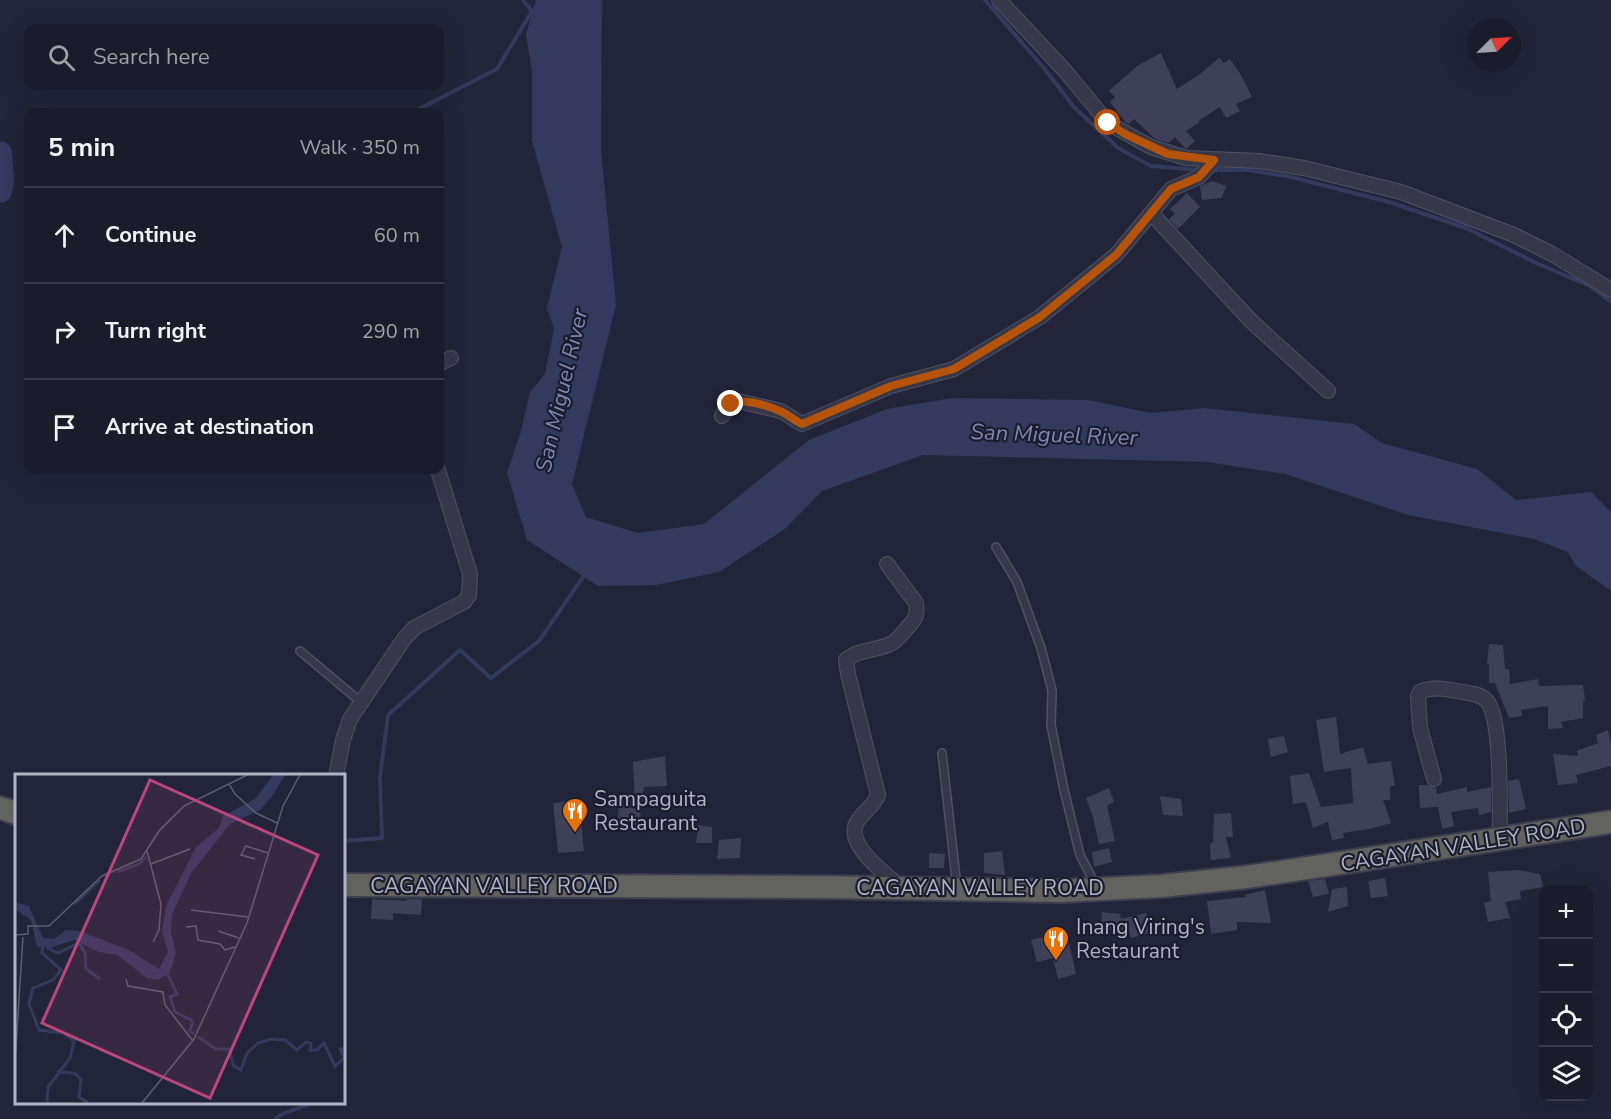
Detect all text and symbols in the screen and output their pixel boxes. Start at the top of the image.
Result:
north arrow [1467,18,1521,72]
search box [24,24,444,90]
icon: search [45,41,78,74]
text: Search here [93,42,210,72]
route start [1094,109,1120,135]
text: 5 min [48,130,115,165]
text: Walk · 350 m [300,134,420,161]
icon: ahead [48,219,81,252]
text: Continue [105,220,196,250]
text: 60 m [374,222,420,249]
water label: San Miguel River [529,304,596,475]
icon: right [48,315,81,348]
text: Turn right [105,316,206,346]
text: 290 m [362,318,420,345]
route end [717,390,743,416]
icon: arrive [48,411,81,444]
text: Arrive at destination [105,412,314,442]
water label: San Miguel River [970,417,1139,453]
inset map [15,774,345,1104]
place label: Sampaguita Restaurant [594,785,707,837]
restaurant icon: Sampaguita Restaurant [560,796,590,834]
street label: CAGAYAN VALLEY ROAD [1339,812,1587,878]
street label: CAGAYAN VALLEY ROAD [370,872,618,900]
street label: CAGAYAN VALLEY ROAD [856,874,1104,902]
map controls [1539,885,1593,1101]
button: + [1539,885,1593,939]
place label: Inang Viring's Restaurant [1076,913,1205,965]
restaurant icon: Inang Viring's Restaurant [1041,924,1071,962]
button: − [1539,939,1593,993]
button: locate [1539,993,1593,1047]
button: layers [1539,1047,1593,1101]

